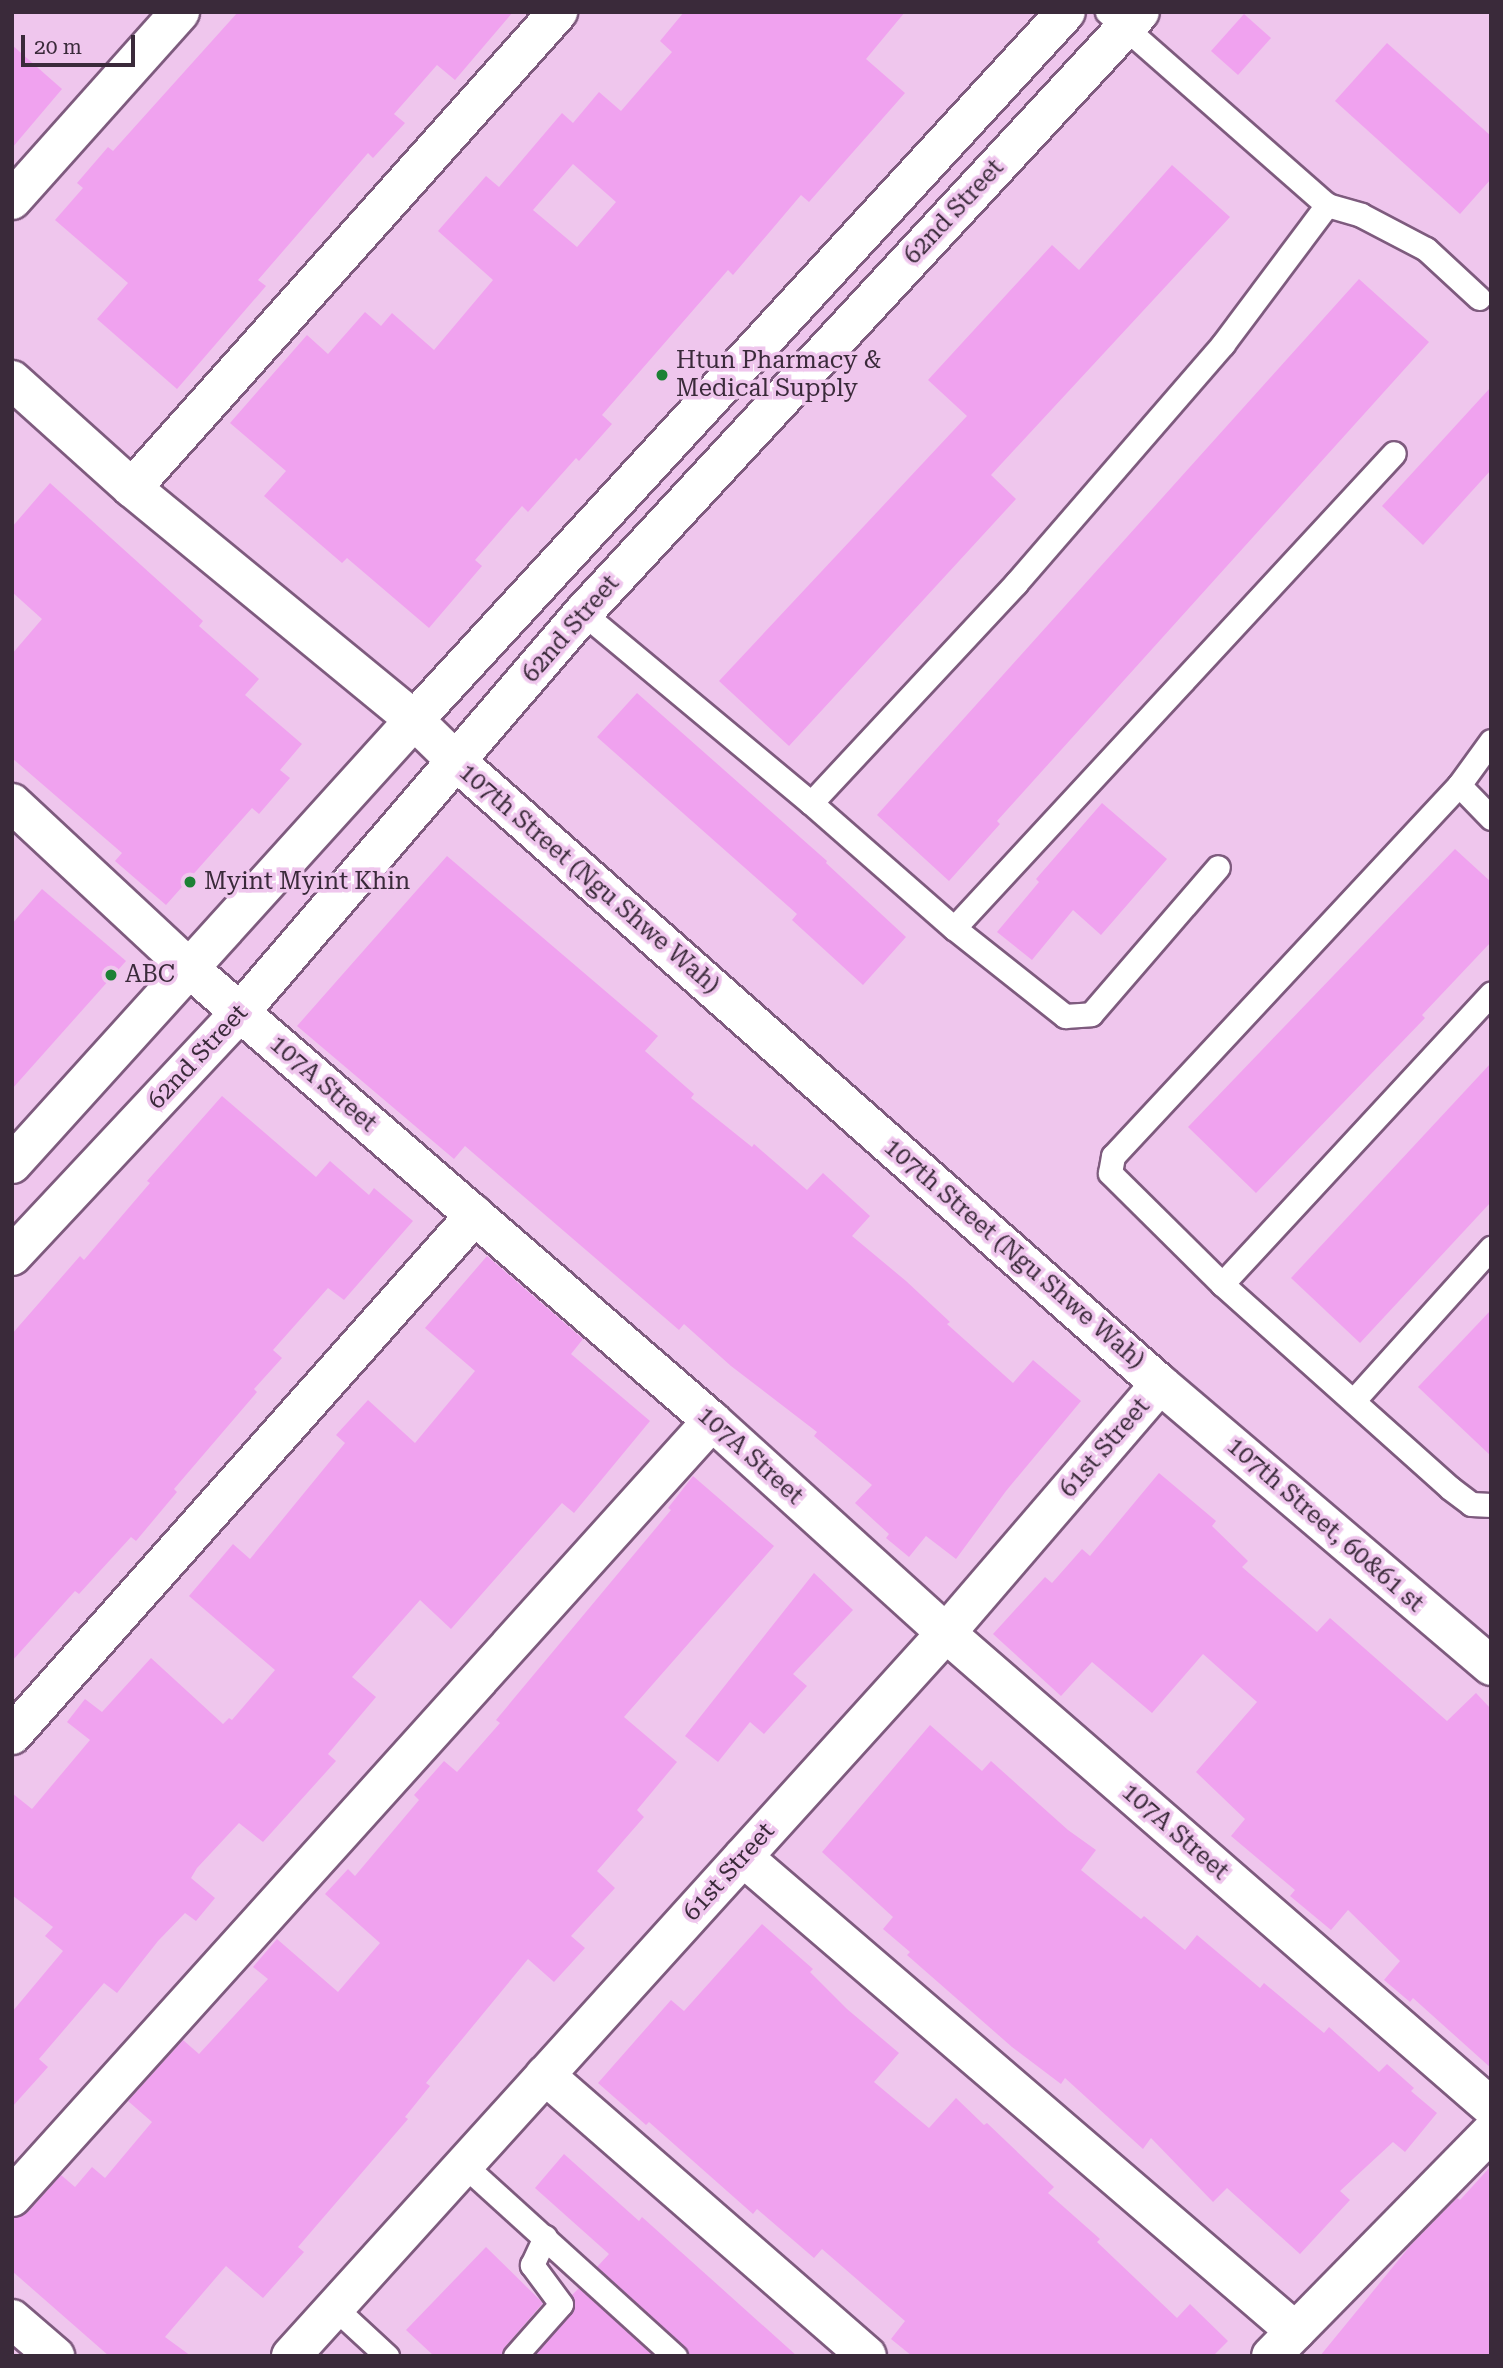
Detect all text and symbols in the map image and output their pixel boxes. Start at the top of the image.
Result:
scale bar [24,21,138,65]
text: 20 m [34,35,82,59]
street label: 62nd Street [898,154,1010,270]
place label: Htun Pharmacy & Medical Supply [676,347,881,403]
marker: Htun Pharmacy & Medical Supply [654,367,670,383]
street label: 62nd Street [517,569,625,689]
street label: 107th Street (Ngu Shwe Wah) [453,758,725,1000]
place label: Myint Myint Khin [204,868,410,896]
marker: Myint Myint Khin [182,874,198,890]
place label: ABC [125,961,175,989]
marker: ABC [103,967,119,983]
street label: 62nd Street [142,999,254,1115]
street label: 107A Street [264,1030,382,1138]
street label: 107th Street (Ngu Shwe Wah) [878,1133,1150,1375]
street label: 61st Street [1054,1392,1156,1504]
street label: 107A Street [691,1401,809,1511]
street label: 107th Street, 60&61 st [1221,1432,1429,1618]
street label: 107A Street [1116,1778,1234,1886]
street label: 61st Street [677,1817,781,1927]

